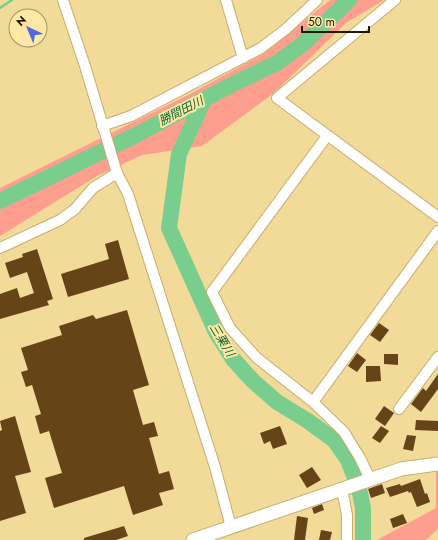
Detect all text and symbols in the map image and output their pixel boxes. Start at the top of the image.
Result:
north arrow [8,8,48,48]
scale bar [302,8,369,34]
text: N [12,12,30,30]
text: 50 m [308,13,335,31]
water label: 勝間田川 [156,91,208,130]
water label: 三栗川 [205,320,240,362]

